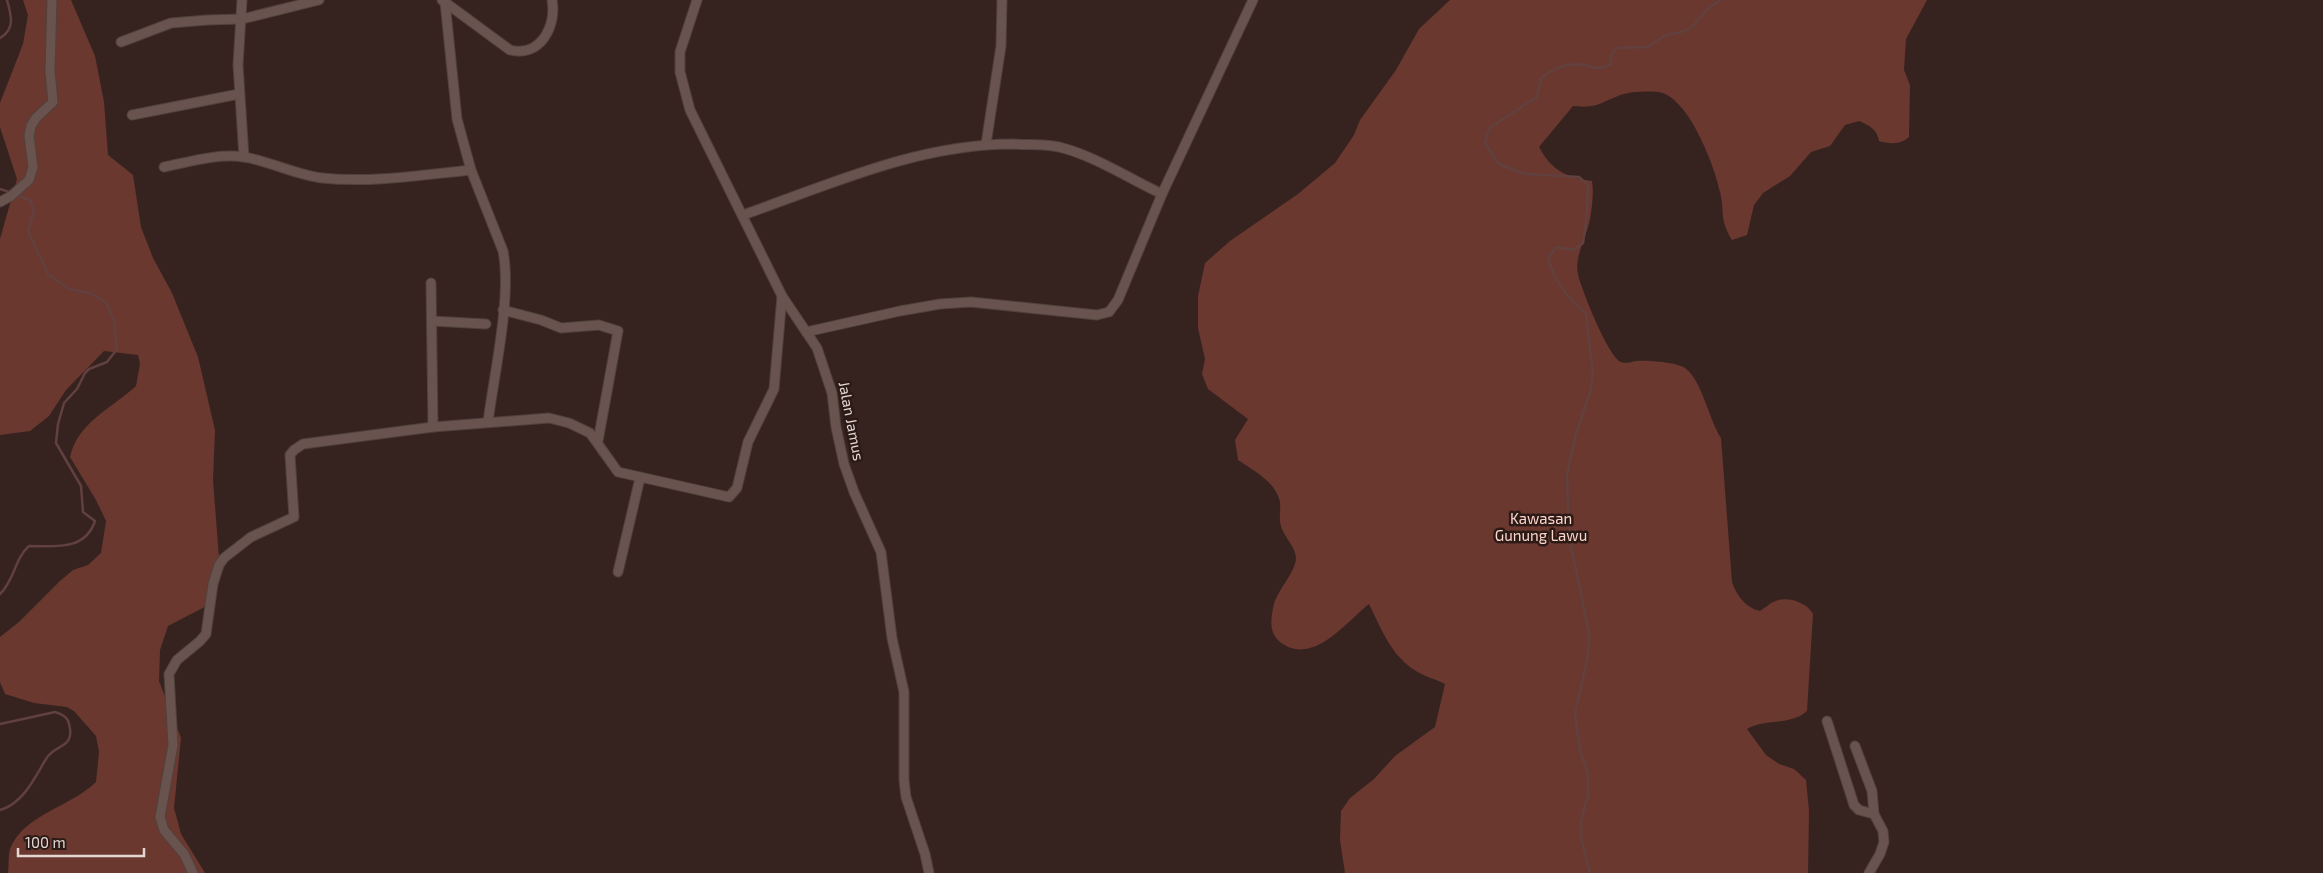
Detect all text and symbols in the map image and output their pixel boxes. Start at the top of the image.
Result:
street label: Jalan Jamus [835,380,868,462]
park label: Kawasan Gunung Lawu [1495,509,1587,544]
scale bar [18,826,144,858]
text: 100 m [25,833,66,851]

